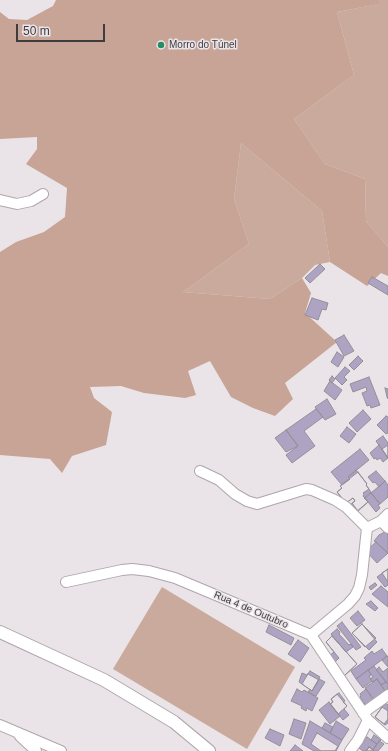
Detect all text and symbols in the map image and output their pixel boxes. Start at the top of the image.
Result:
scale bar [18,16,107,42]
text: 50 m [23,24,50,38]
place label: Morro do Túnel [169,39,237,51]
marker: Morro do Túnel [156,40,166,50]
street label: Rua 4 de Outubro [212,589,290,631]

